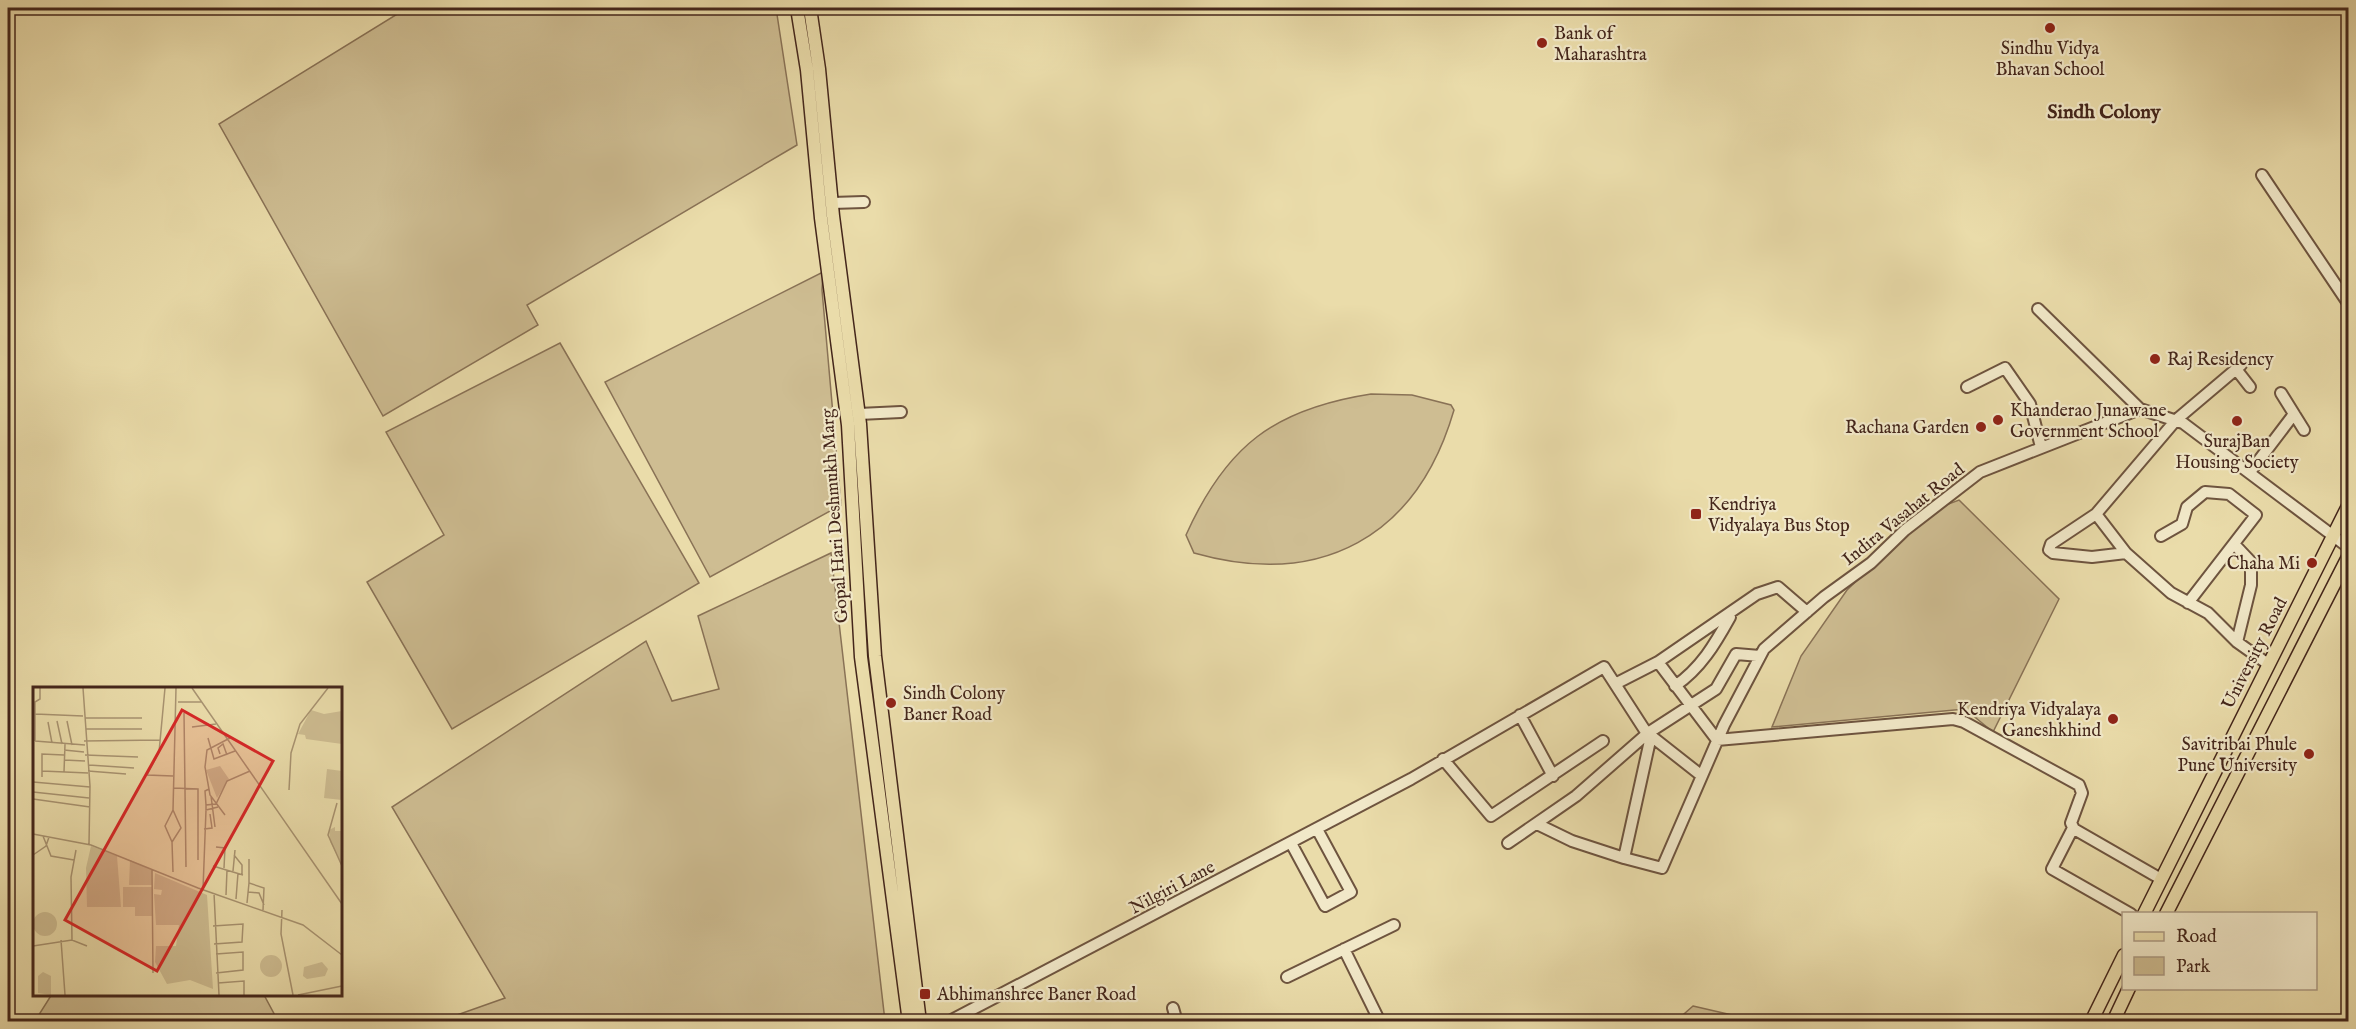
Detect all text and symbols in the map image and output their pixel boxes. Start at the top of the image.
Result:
marker: Sindhu Vidya Bhavan School [2043,21,2057,35]
place label: Bank of Maharashtra [1554,23,1647,67]
marker: Bank of Maharashtra [1535,36,1549,50]
place label: Sindhu Vidya Bhavan School [1995,38,2105,82]
district label: Sindh Colony [2047,100,2162,125]
place label: Raj Residency [2167,349,2274,372]
marker: Raj Residency [2148,352,2162,366]
place label: Khanderao Junawane Government School [2010,400,2167,444]
street label: Gopal Hari Deshmukh Marg [817,408,854,624]
marker: Khanderao Junawane Government School [1991,413,2005,427]
marker: SurajBan Housing Society [2230,414,2244,428]
place label: Rachana Garden [1845,417,1969,440]
marker: Rachana Garden [1974,420,1988,434]
place label: SurajBan Housing Society [2175,431,2299,475]
street label: Indira Vasahat Road [1838,459,1970,572]
place label: Kendriya Vidyalaya Bus Stop [1707,494,1850,538]
marker: Kendriya Vidyalaya Bus Stop [1689,507,1703,521]
place label: Chaha Mi [2227,553,2300,576]
marker: Chaha Mi [2305,556,2319,570]
street label: University Road [2217,593,2294,714]
place label: Sindh Colony Baner Road [903,683,1005,727]
inset map [33,687,342,996]
marker: Sindh Colony Baner Road [884,696,898,710]
place label: Kendriya Vidyalaya Ganeshkhind [1957,699,2101,743]
marker: Kendriya Vidyalaya Ganeshkhind [2106,712,2120,726]
place label: Savitribai Phule Pune University [2178,734,2297,778]
marker: Savitribai Phule Pune University [2302,747,2316,761]
street label: Nilgiri Lane [1126,856,1219,920]
legend [2122,912,2317,990]
text: Road [2176,926,2217,949]
text: Park [2176,956,2211,979]
place label: Abhimanshree Baner Road [936,984,1136,1007]
marker: Abhimanshree Baner Road [918,987,932,1001]

